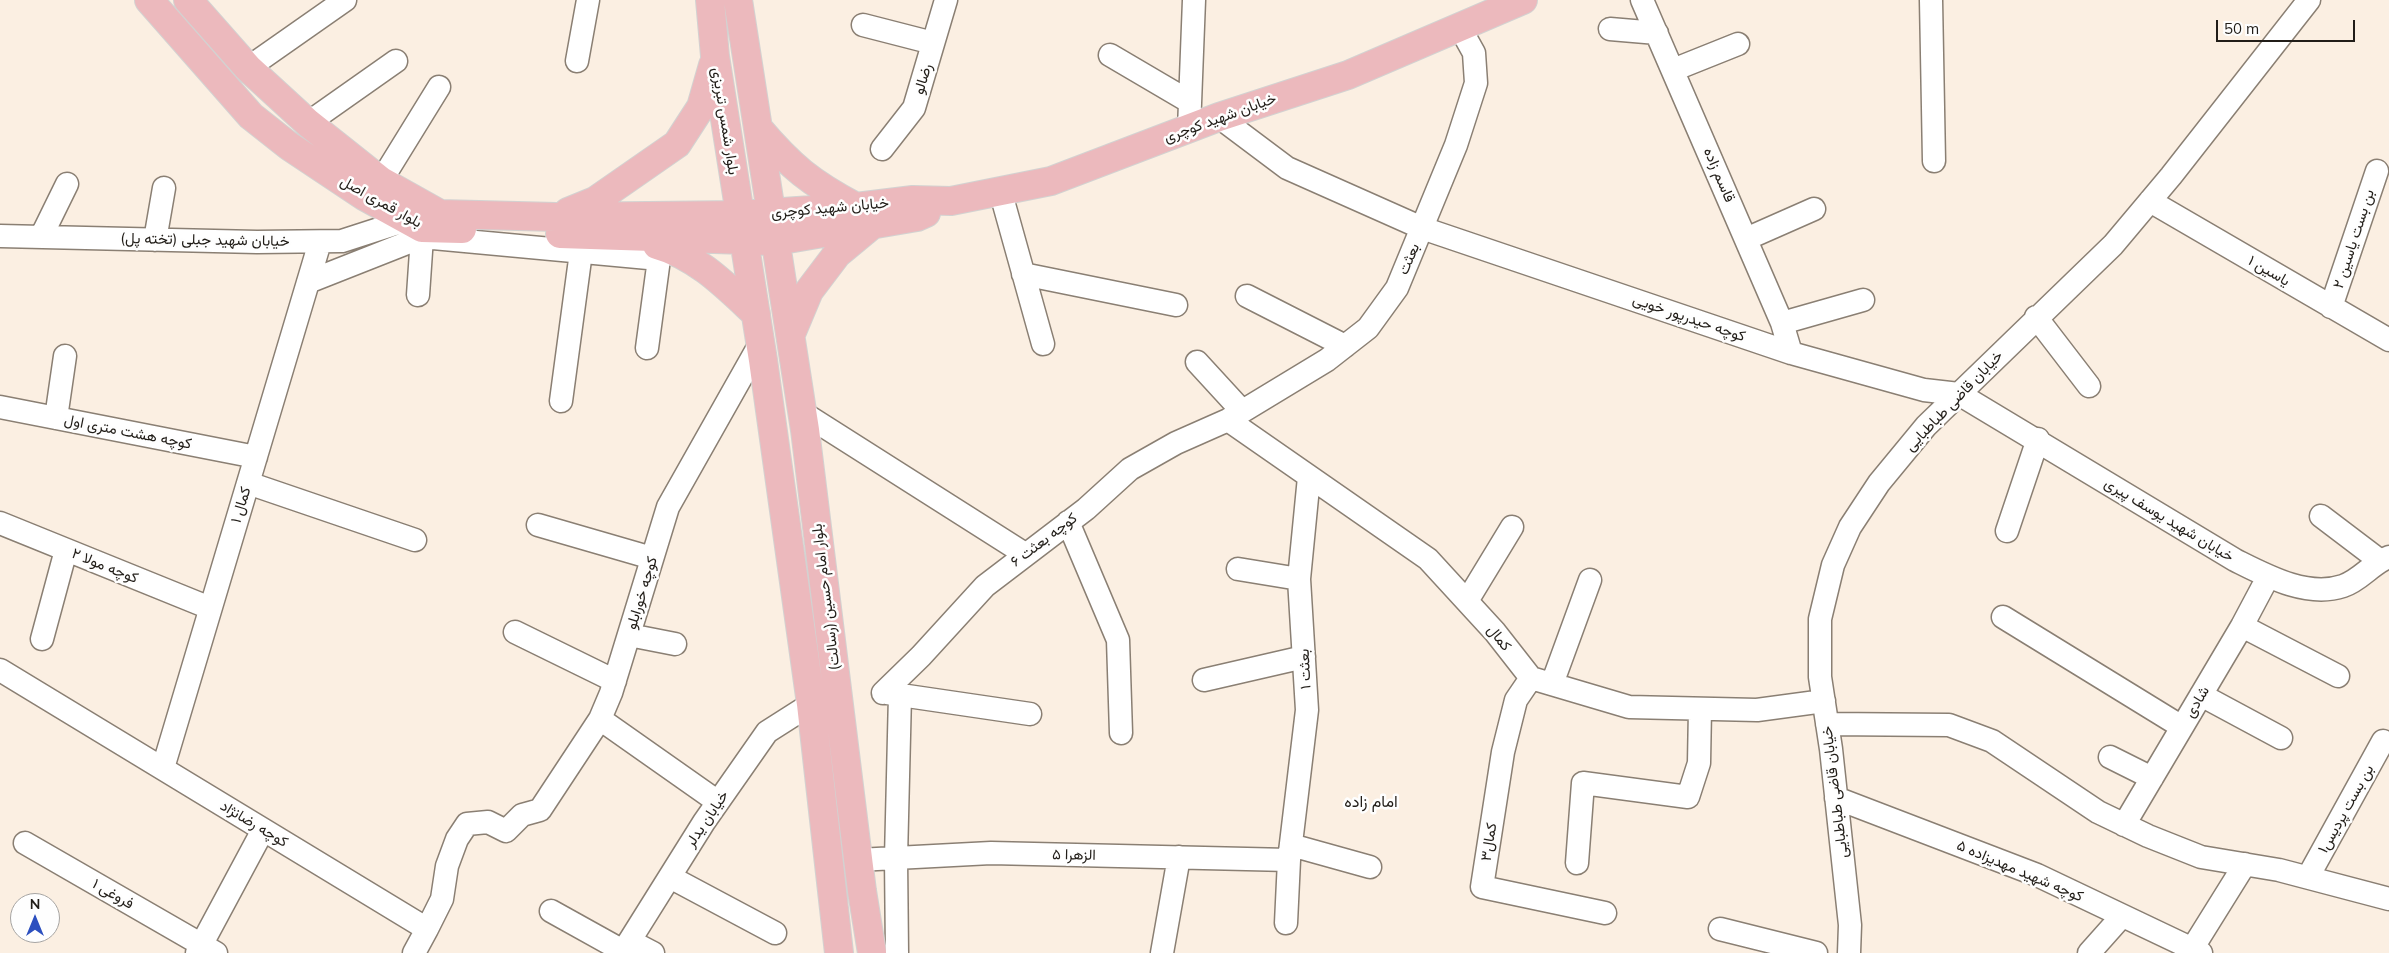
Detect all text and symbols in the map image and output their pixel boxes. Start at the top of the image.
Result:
scale bar [2219,10,2358,42]
text: 50 m [2224,19,2259,38]
street label: رضالو [910,61,936,97]
street label: بلوار شمس تبریزی [708,66,742,176]
street label: خیابان شهید کوچری [1161,89,1279,147]
street label: قاسم زاده [1699,145,1739,205]
street label: بلوار قمری اصل [337,172,425,232]
street label: بن بست یاسین ۲ [2330,187,2378,291]
street label: خیابان شهید کوچری [770,194,890,222]
street label: خیابان شهید جبلی (تخته پل) [120,230,290,250]
street label: بعثت [1394,241,1424,277]
street label: یاسین ۱ [2245,252,2293,290]
street label: کوچه حیدرپور خویی [1630,290,1748,346]
street label: خیابان قاضی طباطبایی [1901,347,2007,455]
street label: کوچه هشت متری اول [63,411,193,453]
street label: خیابان شهید یوسف پیری [2101,474,2237,566]
street label: کمال ۱ [227,485,255,525]
street label: کوچه بعثت ۶ [1007,509,1081,571]
street label: بلوار امام حسین (رسالت) [808,523,844,671]
street label: کوچه مولا ۲ [69,545,141,587]
street label: کوچه خورابلو [622,554,662,632]
street label: کمال [1483,621,1515,655]
street label: بعثت ۱ [1295,648,1315,690]
street label: شادی [2181,683,2213,721]
street label: خیابان قاضی طباطبایی [1818,725,1852,859]
street label: بن بست پردیس۱ [2314,762,2378,856]
street label: خیابان یدلر [681,787,733,851]
district label: امام زاده [1344,792,1398,812]
street label: کوچه رضانژاد [217,797,291,851]
street label: کمال۳ [1477,822,1501,862]
street label: کوچه شهید مهدیزاده ۵ [1954,836,2086,906]
street label: الزهرا ۵ [1052,846,1096,864]
street label: فروغی ۱ [89,875,137,913]
north arrow [10,893,60,943]
text: N [30,895,40,913]

